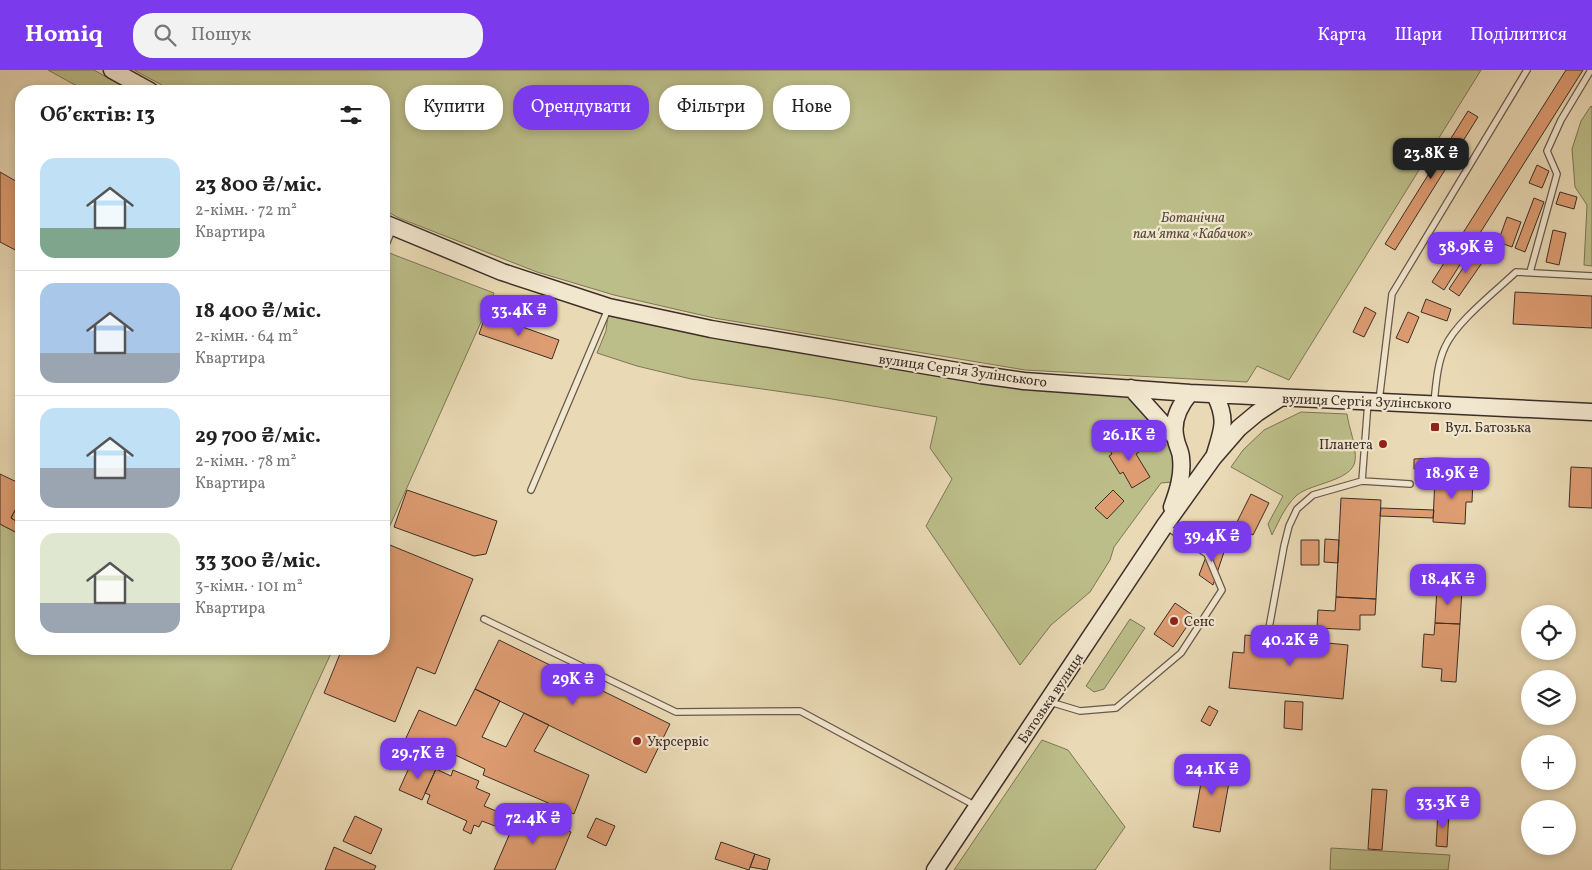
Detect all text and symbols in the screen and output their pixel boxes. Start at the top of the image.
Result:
search box [133,13,483,58]
text: Homiq [25,18,103,52]
icon: search [151,21,179,49]
text: Пошук [191,22,251,48]
text: Карта [1318,23,1366,48]
text: Шари [1394,23,1442,48]
text: Поділитися [1470,23,1567,48]
chip: Купити [405,85,503,130]
chip: Орендувати [513,85,649,130]
chip: Фільтри [659,85,763,130]
chip: Нове [773,85,850,130]
text: Об’єктів: 13 [40,101,155,130]
icon: filters [337,101,365,129]
pin: 23.8K ₴ [1385,138,1477,180]
text: 23.8K ₴ [1404,143,1458,165]
text: 23 800 ₴/міс. [195,171,322,200]
icon: home [80,178,140,238]
text: 2-кімн. · 72 m² [195,200,297,222]
park label: Ботанічна пам'ятка «Кабачок» [1133,209,1253,244]
text: Квартира [195,222,265,244]
pin: 38.9K ₴ [1420,232,1512,274]
text: 38.9K ₴ [1439,237,1493,259]
pin: 33.4K ₴ [473,294,565,337]
text: 18 400 ₴/міс. [195,297,321,326]
text: 33.4K ₴ [491,300,547,322]
icon: home [80,303,140,363]
text: 2-кімн. · 64 m² [195,326,298,348]
text: Квартира [195,348,265,370]
street label: вулиця Сергія Зулінського [878,350,1048,393]
street label: вулиця Сергія Зулінського [1282,390,1452,415]
place label: Вул. Батозька [1445,419,1531,438]
pin: 26.1K ₴ [1083,420,1175,462]
marker: Вул. Батозька [1429,421,1441,433]
text: 29 700 ₴/міс. [195,422,321,451]
text: 26.1K ₴ [1103,425,1155,447]
icon: home [80,428,140,488]
place label: Планета [1319,436,1373,455]
marker: Планета [1377,438,1389,450]
text: 2-кімн. · 78 m² [195,451,296,473]
pin: 18.9K ₴ [1406,458,1498,500]
text: 18.9K ₴ [1425,463,1479,485]
text: Квартира [195,473,265,495]
pin: 39.4K ₴ [1166,520,1258,563]
text: 39.4K ₴ [1184,526,1240,548]
text: 33 300 ₴/міс. [195,547,321,576]
icon: home [80,553,140,613]
pin: 18.4K ₴ [1402,564,1494,606]
text: 18.4K ₴ [1421,569,1475,591]
text: 3-кімн. · 101 m² [195,576,303,598]
text: Квартира [195,598,265,620]
map controls [1521,605,1576,855]
button: locate [1521,605,1576,660]
place label: Сенс [1184,613,1215,632]
marker: Сенс [1168,615,1180,627]
pin: 40.2K ₴ [1244,624,1336,667]
text: 40.2K ₴ [1262,630,1318,652]
street label: Батозька вулиця [1014,650,1089,748]
pin: 29K ₴ [538,664,608,706]
text: 29K ₴ [552,669,594,691]
button: layers [1521,670,1576,725]
place label: Укрсервіс [647,733,709,752]
marker: Укрсервіс [631,735,643,747]
button: + [1521,735,1576,790]
pin: 29.7K ₴ [372,738,464,780]
text: 29.7K ₴ [391,743,445,765]
pin: 24.1K ₴ [1166,754,1258,796]
text: 24.1K ₴ [1185,759,1239,781]
pin: 33.3K ₴ [1397,786,1489,829]
text: 33.3K ₴ [1416,792,1470,814]
button: − [1521,800,1576,855]
pin: 72.4K ₴ [487,802,579,845]
text: 72.4K ₴ [506,808,560,830]

